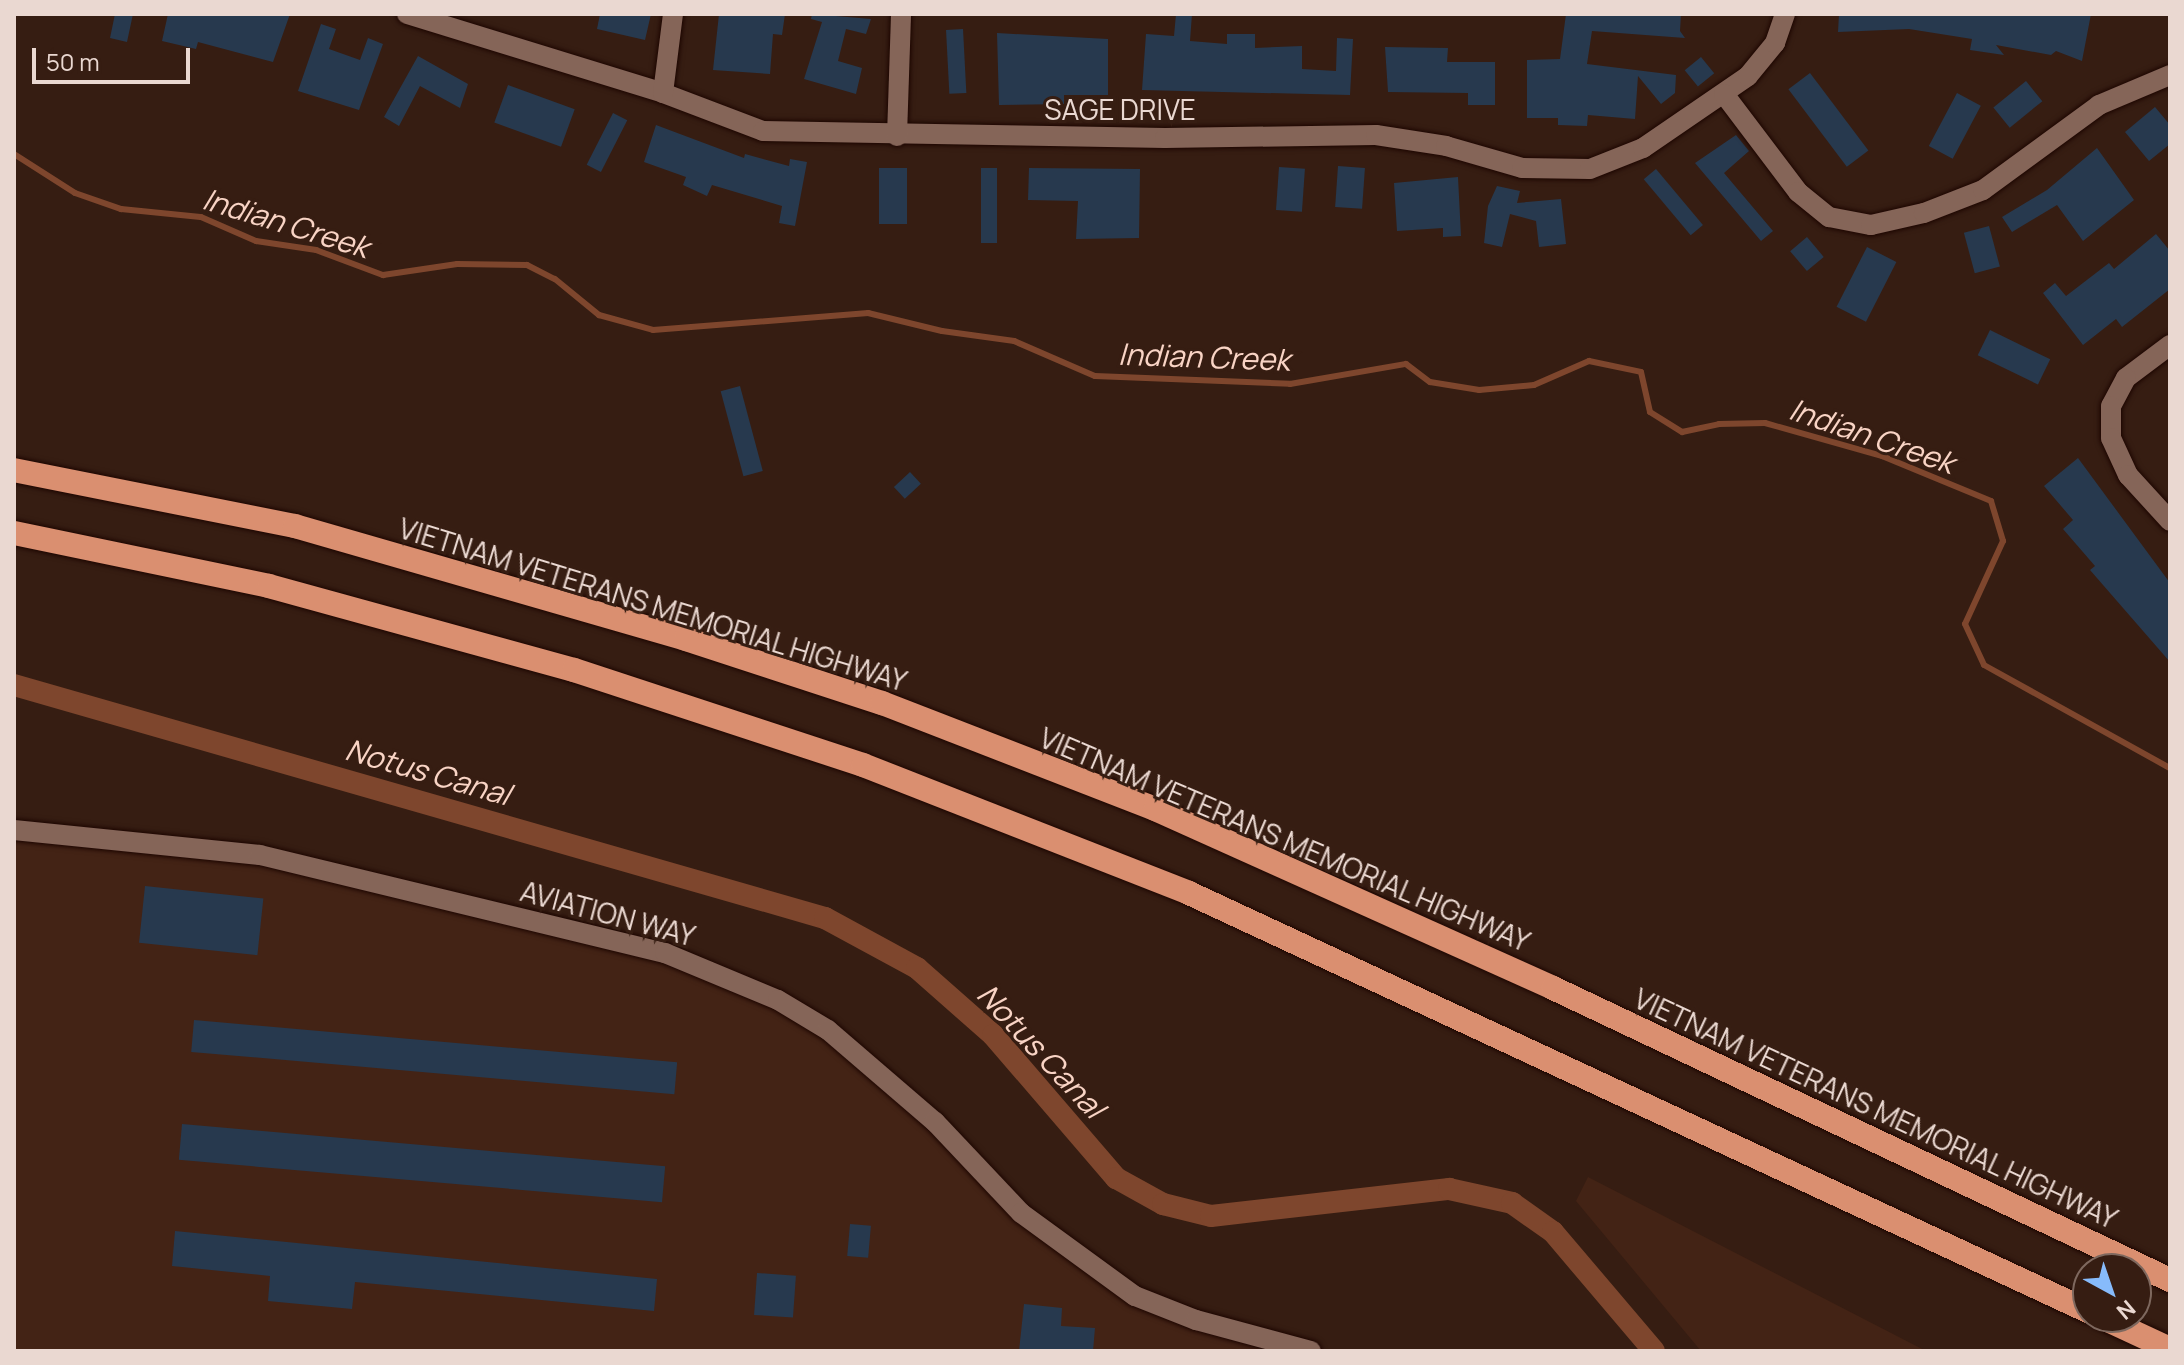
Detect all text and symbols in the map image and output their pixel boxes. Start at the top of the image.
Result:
scale bar [36,32,194,82]
text: 50 m [46,45,100,78]
street label: SAGE DRIVE [1044,92,1196,126]
water label: Indian Creek [199,181,373,265]
water label: Indian Creek [1117,336,1291,378]
water label: Indian Creek [1785,391,1959,481]
street label: VIETNAM VETERANS MEMORIAL HIGHWAY [394,510,912,698]
street label: VIETNAM VETERANS MEMORIAL HIGHWAY [1034,720,1536,958]
water label: Notus Canal [342,731,514,813]
street label: AVIATION WAY [517,874,699,952]
water label: Notus Canal [970,977,1112,1125]
street label: VIETNAM VETERANS MEMORIAL HIGHWAY [1628,981,2124,1235]
north arrow [2072,1253,2152,1333]
text: N [2110,1293,2142,1326]

